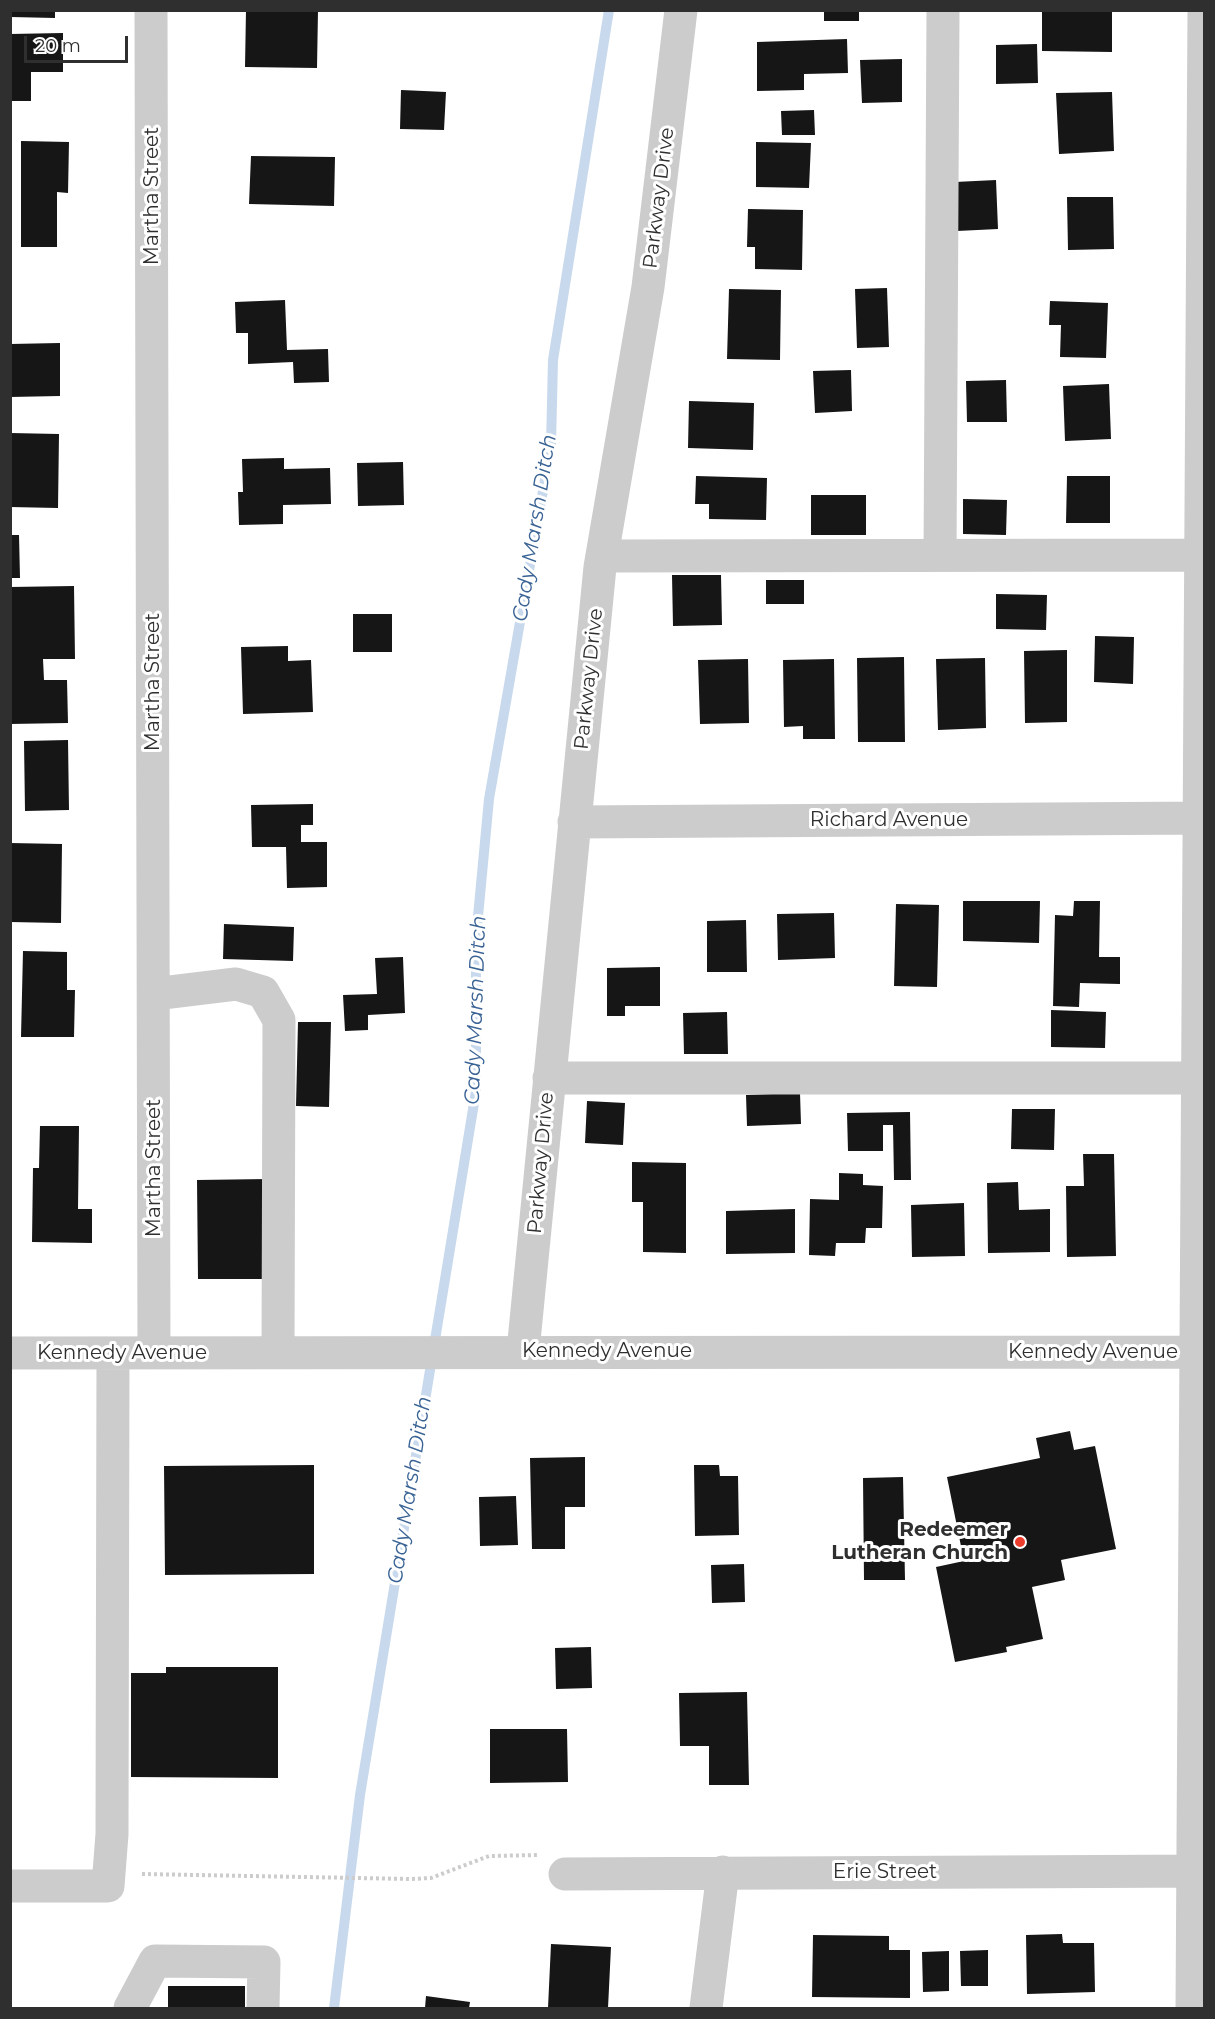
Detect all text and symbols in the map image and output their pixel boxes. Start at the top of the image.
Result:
scale bar [27,24,130,62]
text: 20 m [35,35,81,57]
street label: Parkway Drive [638,126,680,270]
street label: Martha Street [140,127,164,265]
water label: Cady Marsh Ditch [508,432,562,624]
street label: Parkway Drive [570,607,608,751]
street label: Martha Street [141,613,165,751]
street label: Richard Avenue [810,808,968,832]
water label: Cady Marsh Ditch [460,915,492,1105]
street label: Parkway Drive [523,1091,559,1235]
street label: Martha Street [142,1099,166,1237]
street label: Kennedy Avenue [522,1339,692,1363]
street label: Kennedy Avenue [1008,1340,1178,1364]
street label: Kennedy Avenue [37,1341,207,1365]
water label: Cady Marsh Ditch [383,1394,437,1586]
place label: Redeemer Lutheran Church [831,1518,1008,1565]
marker: Redeemer Lutheran Church [1013,1535,1027,1549]
street label: Erie Street [833,1860,937,1884]

